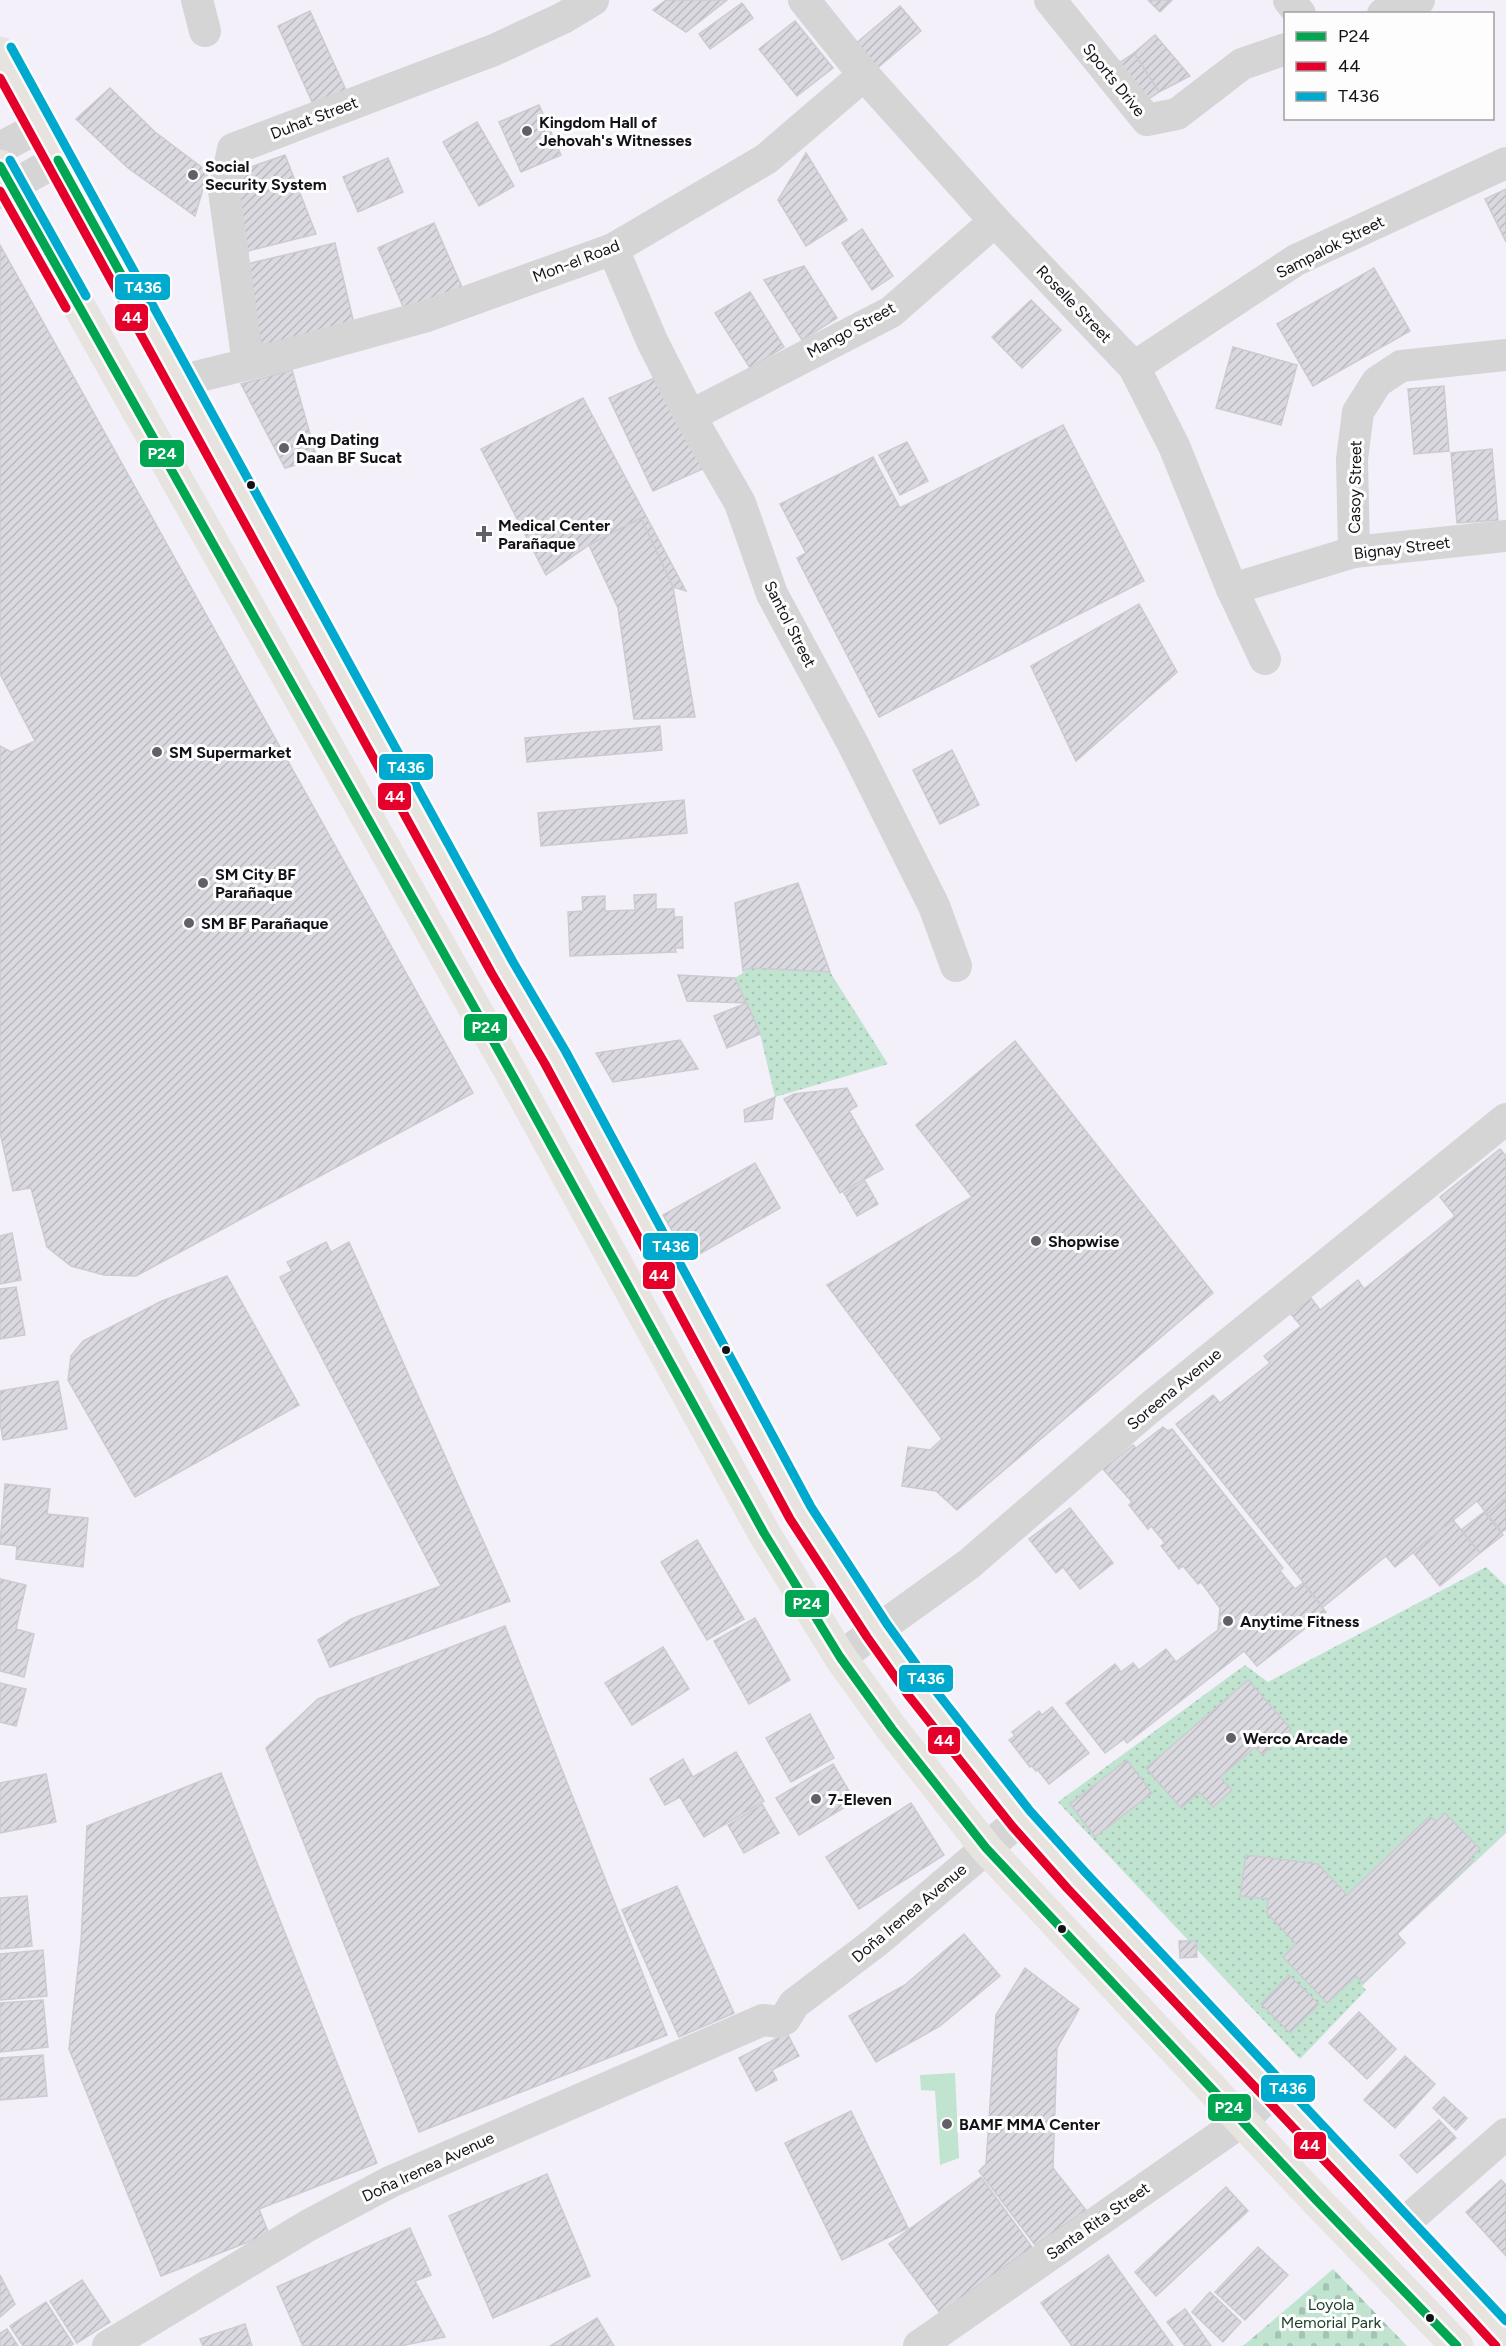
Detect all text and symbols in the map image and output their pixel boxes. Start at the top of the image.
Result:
legend [1284,12,1494,120]
text: P24 [1338,25,1370,47]
street label: Sports Drive [1079,40,1149,121]
text: 44 [1338,55,1360,77]
text: T436 [1338,85,1379,107]
street label: Duhat Street [268,93,360,143]
place label: Kingdom Hall of Jehovah's Witnesses [539,113,692,150]
marker: Kingdom Hall of Jehovah's Witnesses [520,124,534,138]
place label: Social Security System [205,157,327,194]
marker: Social Security System [186,168,200,182]
street label: Sampalok Street [1273,212,1387,282]
street label: Mon-el Road [530,236,622,286]
street label: Roselle Street [1032,261,1116,347]
line badge: T436 [114,273,171,301]
text: T436 [124,278,162,297]
street label: Mango Street [804,298,898,362]
line badge: 44 [114,303,149,332]
text: 44 [122,308,142,327]
place label: Ang Dating Daan BF Sucat [296,430,402,467]
line badge: P24 [139,439,185,468]
street label: Casoy Street [1345,440,1365,534]
marker: Ang Dating Daan BF Sucat [277,441,291,455]
text: P24 [147,444,177,463]
unlabelled marker [245,479,257,491]
place label: Medical Center Parañaque [498,516,610,553]
marker: Medical Center Parañaque [475,525,493,543]
street label: Bignay Street [1353,533,1451,563]
street label: Santol Street [760,578,820,670]
place label: SM Supermarket [169,743,292,762]
marker: SM Supermarket [150,745,164,759]
line badge: T436 [378,753,434,781]
text: T436 [387,758,425,777]
line badge: 44 [377,782,412,811]
text: 44 [385,787,405,806]
place label: SM City BF Parañaque [215,865,296,902]
marker: SM City BF Parañaque [196,876,210,890]
place label: SM BF Parañaque [201,914,328,933]
marker: SM BF Parañaque [182,916,196,930]
line badge: P24 [463,1013,508,1042]
text: P24 [471,1018,501,1037]
line badge: T436 [642,1232,699,1261]
place label: Shopwise [1048,1232,1119,1251]
marker: Shopwise [1029,1234,1043,1248]
text: T436 [652,1237,690,1256]
line badge: 44 [642,1261,676,1290]
text: 44 [649,1266,669,1285]
unlabelled marker [720,1344,732,1356]
street label: Soreena Avenue [1123,1344,1225,1434]
line badge: P24 [784,1589,830,1618]
text: P24 [792,1594,822,1613]
place label: Anytime Fitness [1240,1612,1360,1631]
marker: Anytime Fitness [1221,1614,1235,1628]
line badge: T436 [898,1664,954,1693]
text: T436 [907,1669,945,1688]
line badge: 44 [927,1726,961,1755]
place label: Werco Arcade [1243,1729,1348,1748]
text: 44 [934,1731,954,1750]
marker: Werco Arcade [1224,1731,1238,1745]
place label: 7-Eleven [828,1790,892,1809]
marker: 7-Eleven [809,1792,823,1806]
street label: Doña Irenea Avenue [848,1859,970,1966]
unlabelled marker [1056,1923,1068,1935]
line badge: T436 [1260,2074,1316,2103]
text: T436 [1269,2079,1307,2098]
line badge: P24 [1207,2093,1252,2122]
text: P24 [1214,2098,1244,2117]
place label: BAMF MMA Center [959,2115,1100,2134]
marker: BAMF MMA Center [940,2117,954,2131]
street label: Doña Irenea Avenue [359,2128,497,2206]
line badge: 44 [1293,2131,1327,2160]
text: 44 [1300,2136,1320,2155]
street label: Santa Rita Street [1043,2178,1153,2264]
park label: Loyola Memorial Park [1281,2295,1381,2332]
unlabelled marker [1424,2312,1436,2324]

